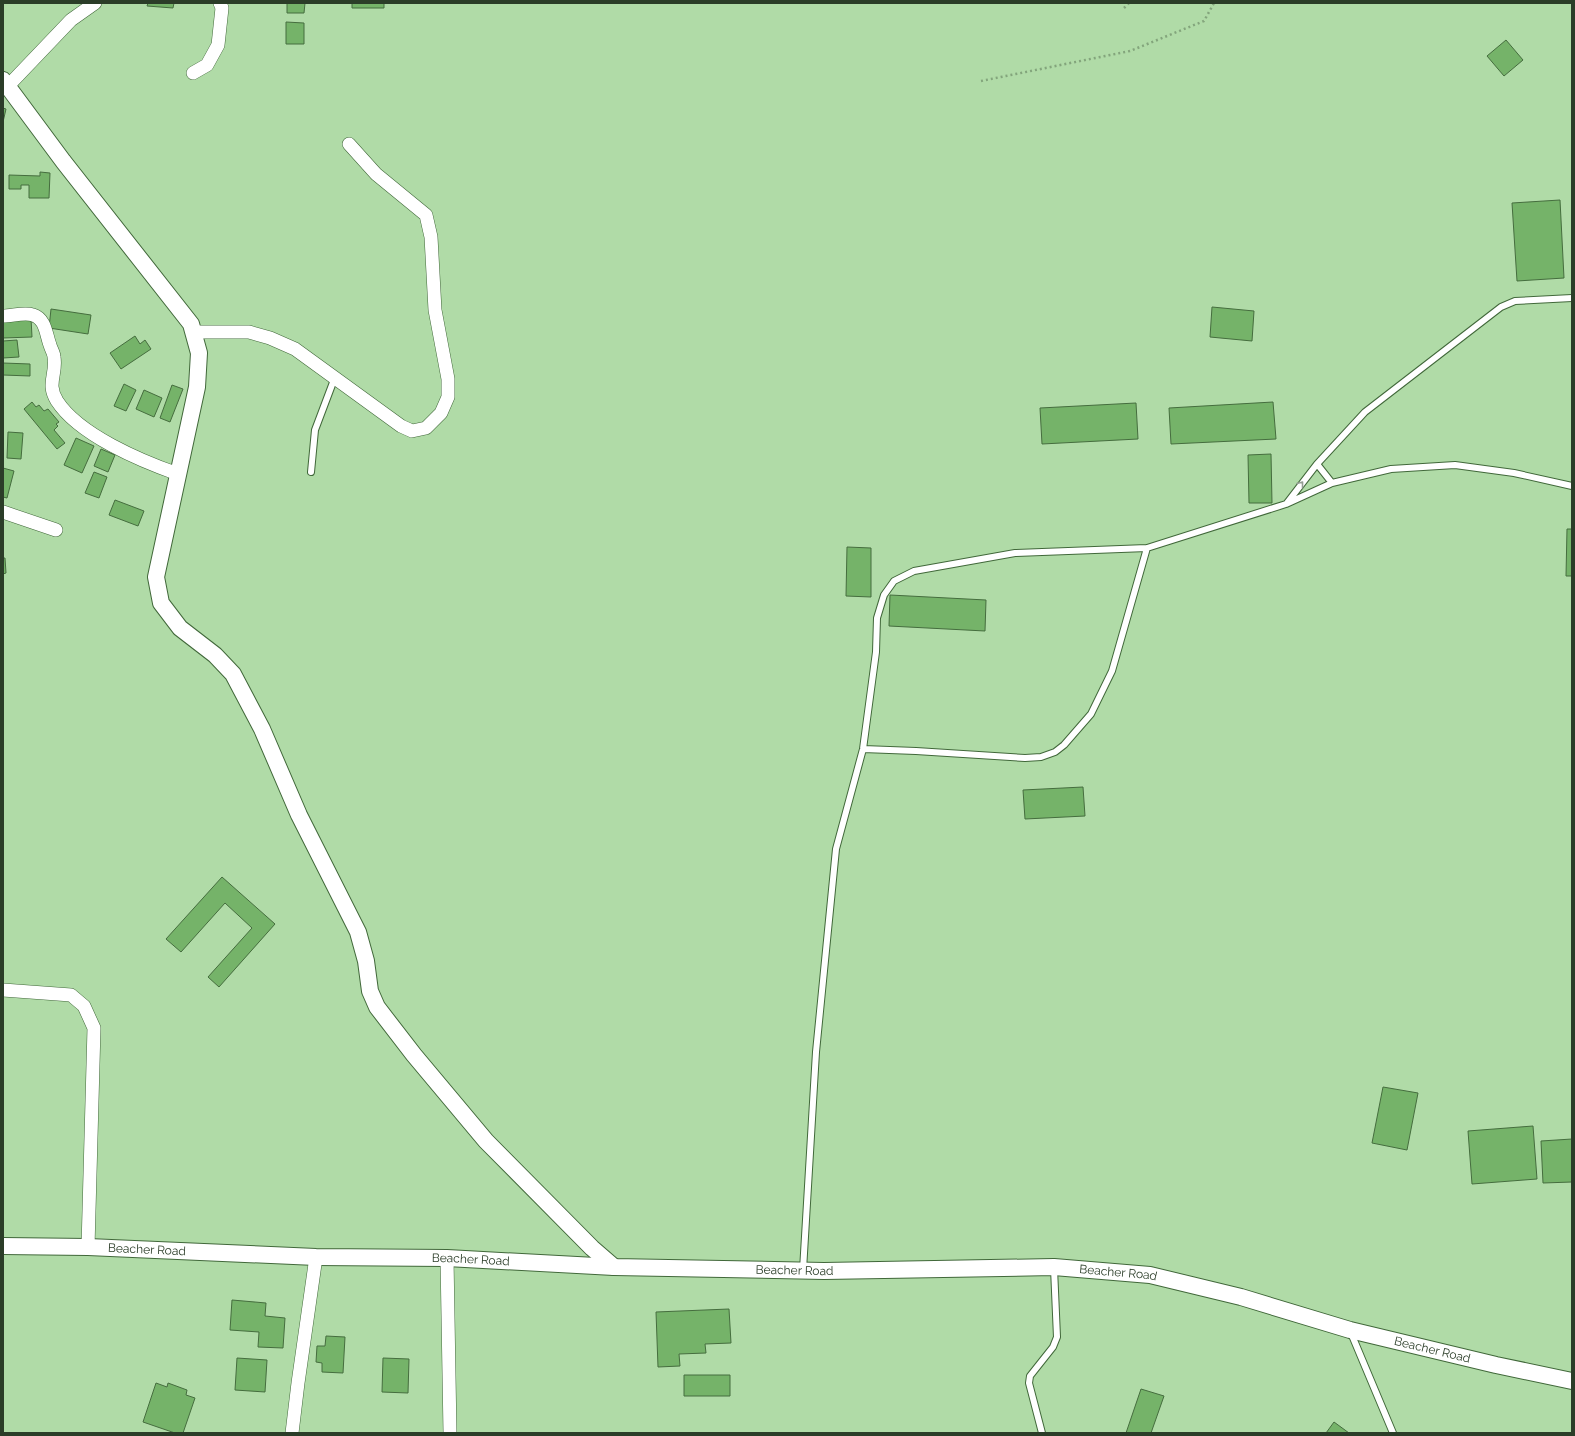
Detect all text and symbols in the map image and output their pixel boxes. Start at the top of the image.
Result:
one-way arrow [1297,482,1304,489]
street label: Beacher Road [108,1241,186,1258]
street label: Beacher Road [432,1251,510,1268]
street label: Beacher Road [1079,1262,1159,1283]
street label: Beacher Road [755,1263,834,1278]
street label: Beacher Road [1393,1334,1472,1366]

